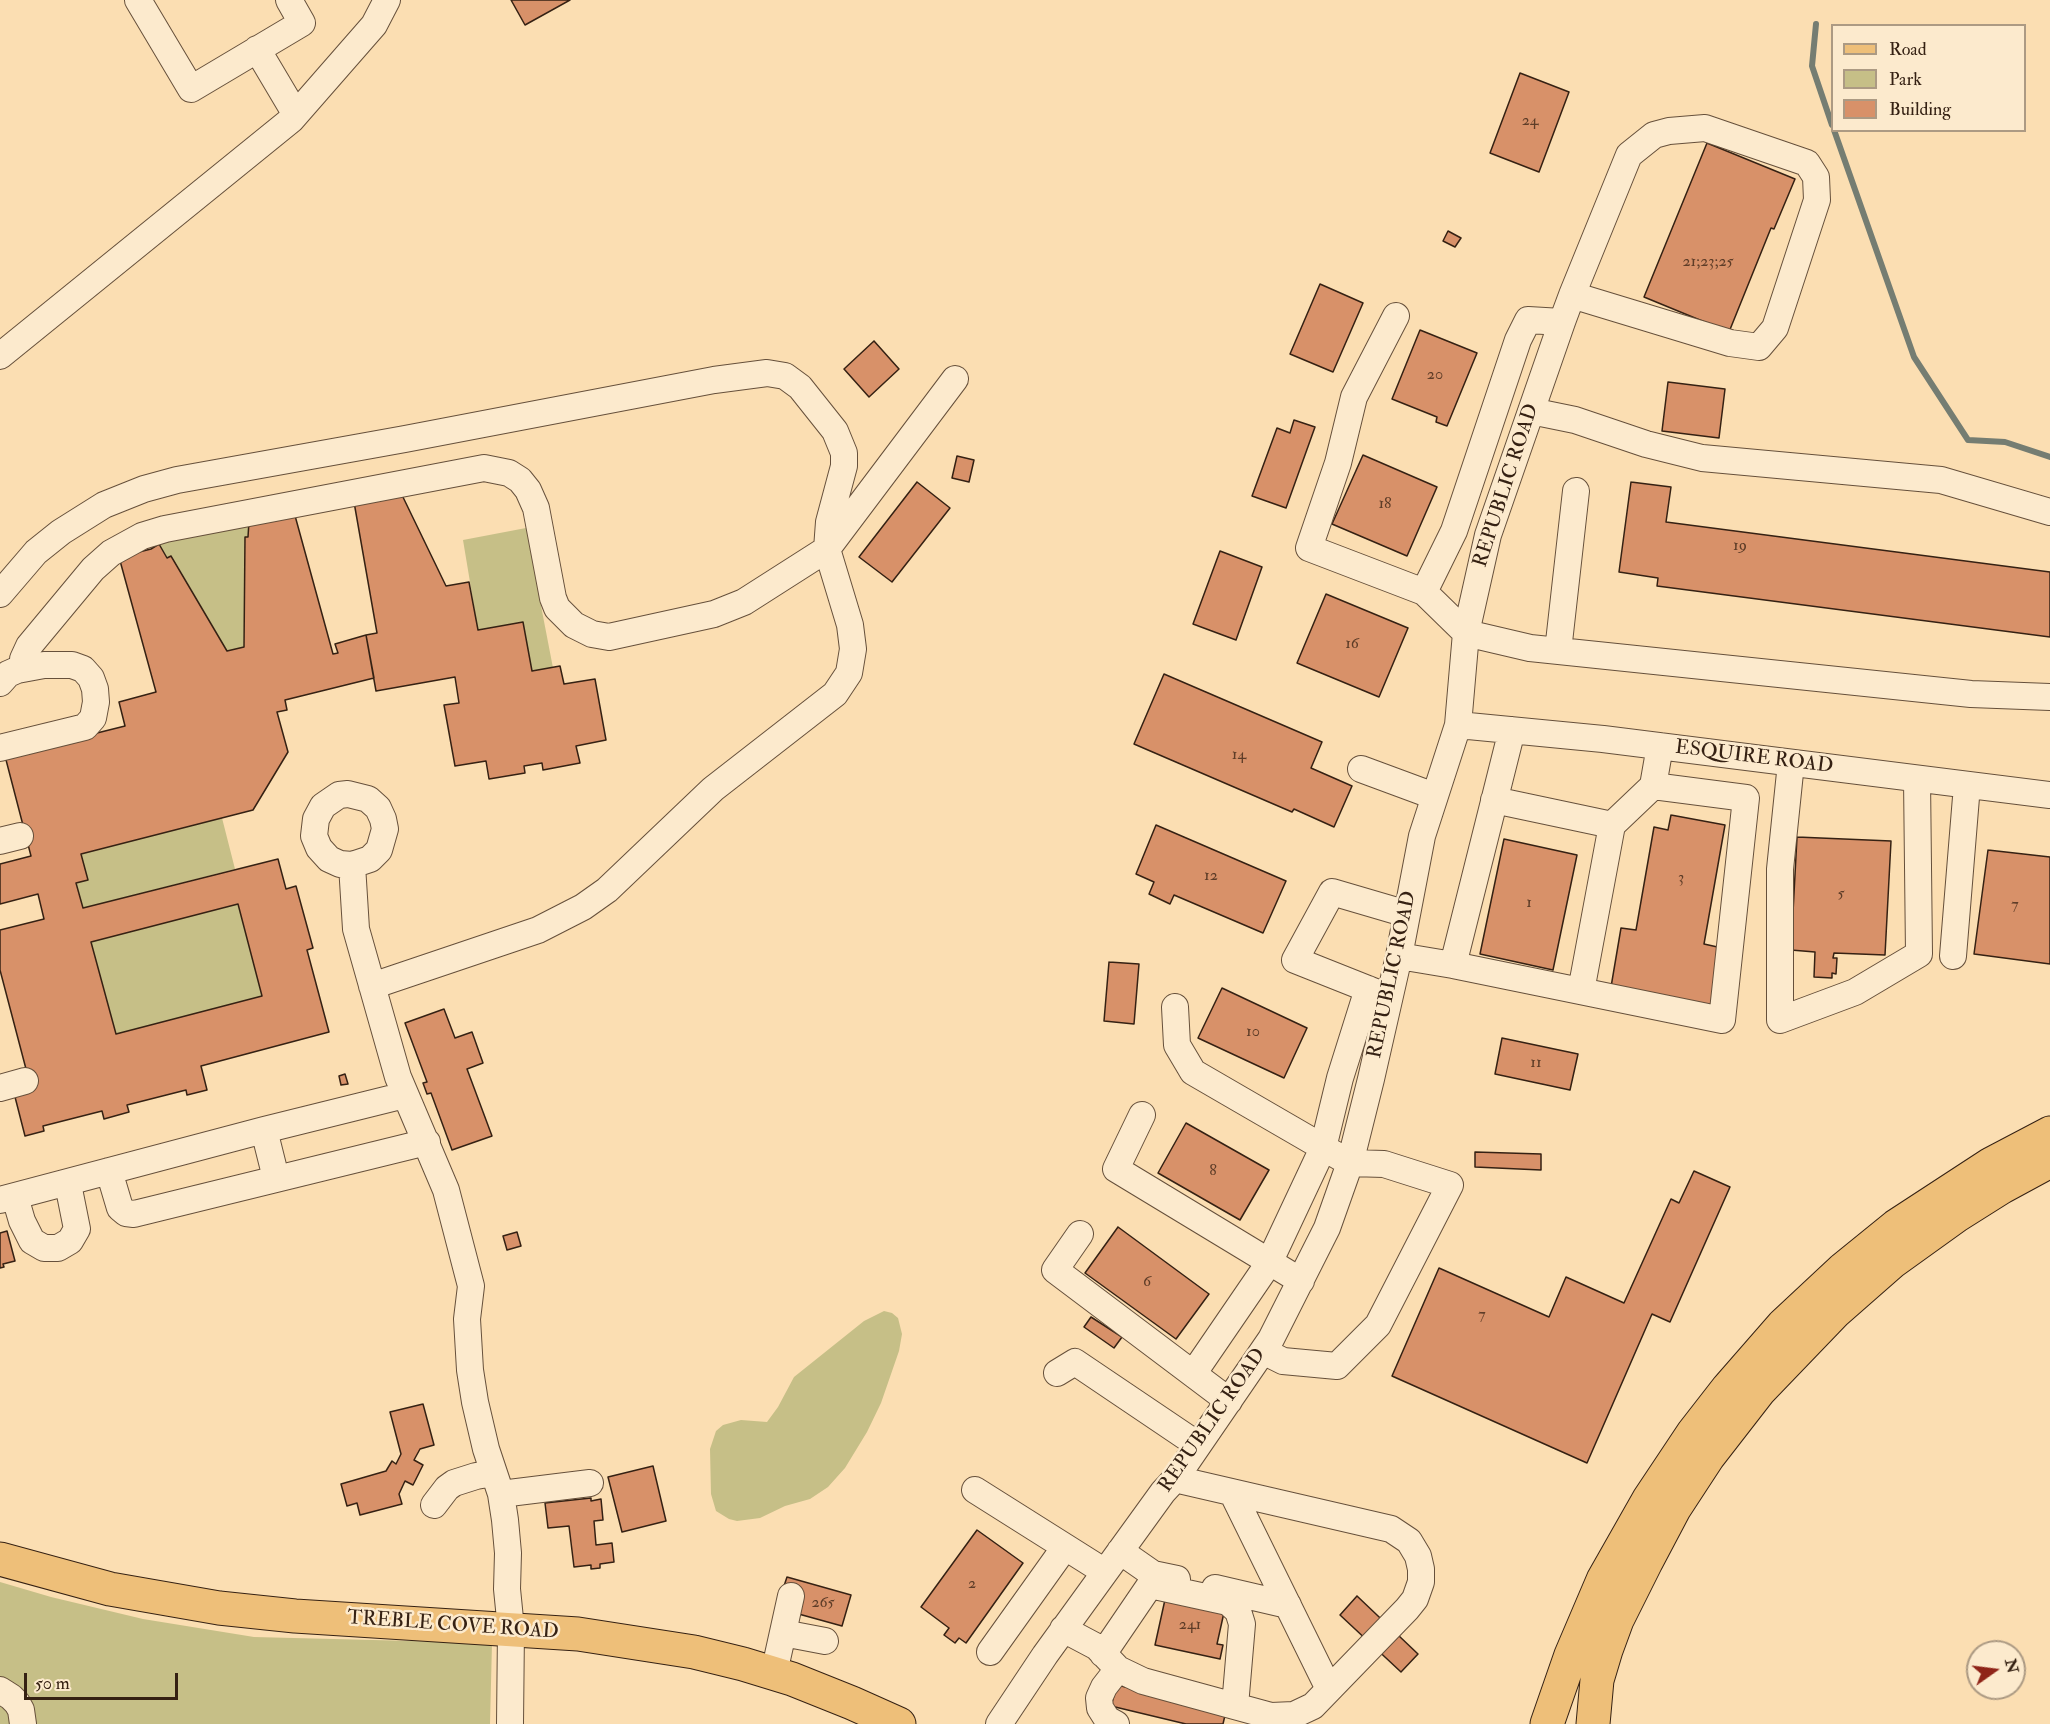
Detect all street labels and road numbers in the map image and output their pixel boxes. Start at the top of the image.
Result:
street label: REPUBLIC ROAD [1469,401,1545,571]
street label: ESQUIRE ROAD [1674,736,1834,780]
street label: REPUBLIC ROAD [1364,889,1422,1061]
street label: REPUBLIC ROAD [1154,1344,1272,1498]
street label: TREBLE COVE ROAD [347,1607,559,1645]

